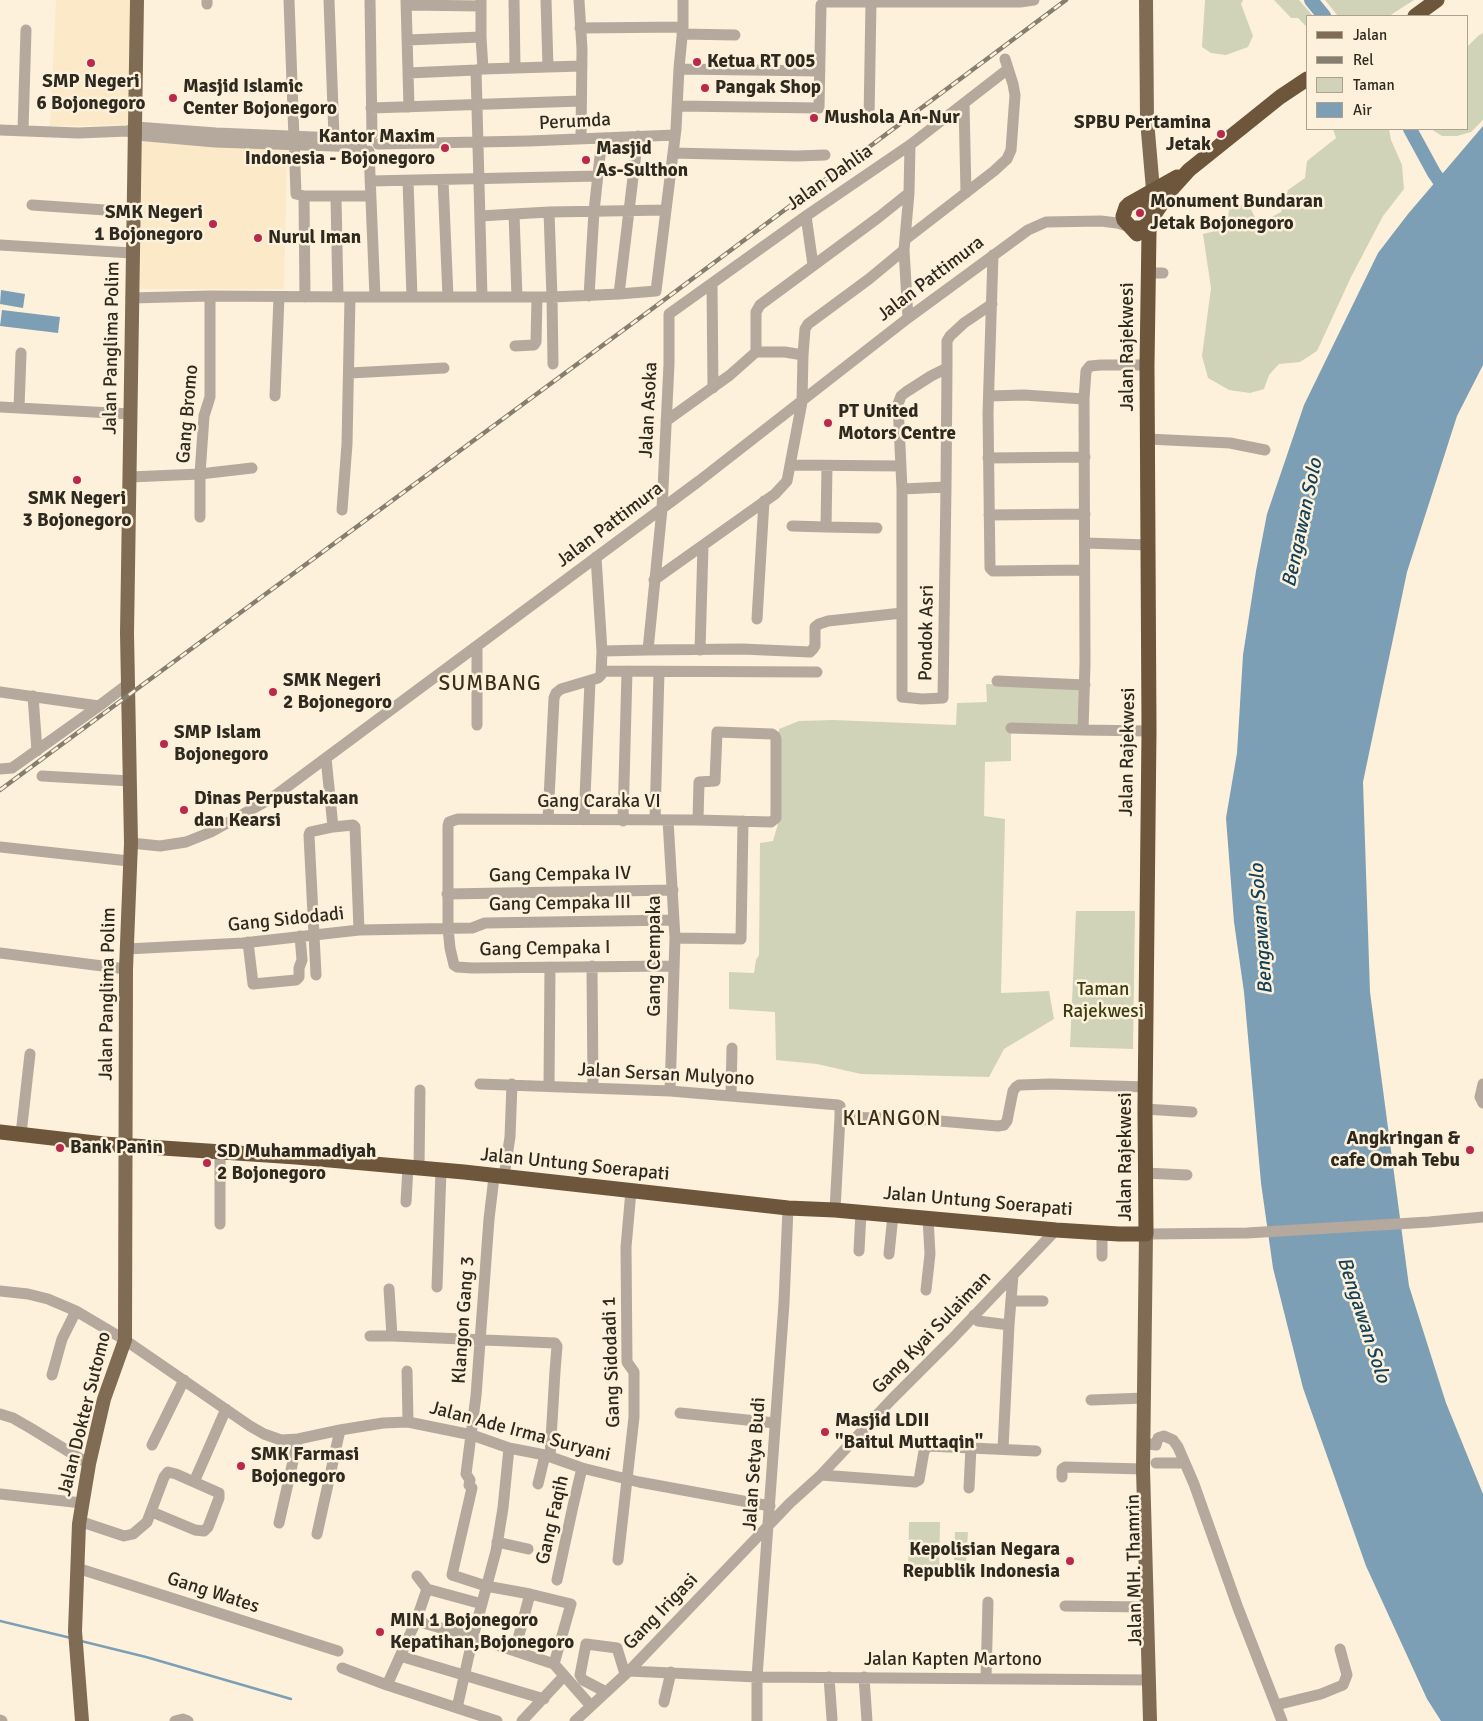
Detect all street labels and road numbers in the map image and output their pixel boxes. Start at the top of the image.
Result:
street label: Perumda [538,109,612,135]
street label: Jalan Dahlia [783,140,877,216]
street label: Jalan Pattimura [873,231,989,327]
street label: Jalan Panglima Polim [99,261,125,435]
street label: Jalan Rajekwesi [1117,282,1139,412]
street label: Jalan Asoka [635,361,663,459]
street label: Gang Bromo [172,364,204,464]
street label: Jalan Pattimura [552,477,668,573]
street label: Pondok Asri [915,585,939,681]
street label: Jalan Rajekwesi [1115,687,1141,817]
street label: Gang Caraka VI [537,791,661,813]
street label: Gang Cempaka IV [489,862,631,888]
street label: Gang Cempaka III [489,891,631,917]
street label: Gang Cempaka [644,895,666,1017]
street label: Gang Sidodadi [227,903,345,937]
street label: Jalan Panglima Polim [95,907,121,1081]
street label: Gang Cempaka I [479,936,611,962]
street label: Jalan Sersan Mulyono [577,1059,755,1091]
street label: Jalan Rajekwesi [1115,1092,1137,1222]
street label: Jalan Untung Soerapati [479,1144,671,1186]
street label: Jalan Untung Soerapati [882,1182,1074,1222]
street label: Klangon Gang 3 [448,1255,480,1385]
street label: Gang Kyai Sulaiman [868,1267,996,1399]
street label: Gang Sidodadi 1 [598,1296,626,1428]
street label: Jalan Dokter Sutomo [54,1329,116,1499]
street label: Jalan Ade Irma Suryani [427,1397,613,1467]
street label: Jalan Setya Budi [739,1397,771,1531]
street label: Gang Faqih [532,1473,574,1567]
street label: Jalan MH. Thamrin [1122,1494,1148,1646]
street label: Gang Wates [164,1567,262,1619]
street label: Gang Irigasi [619,1569,703,1655]
street label: Jalan Kapten Martono [864,1649,1042,1671]

